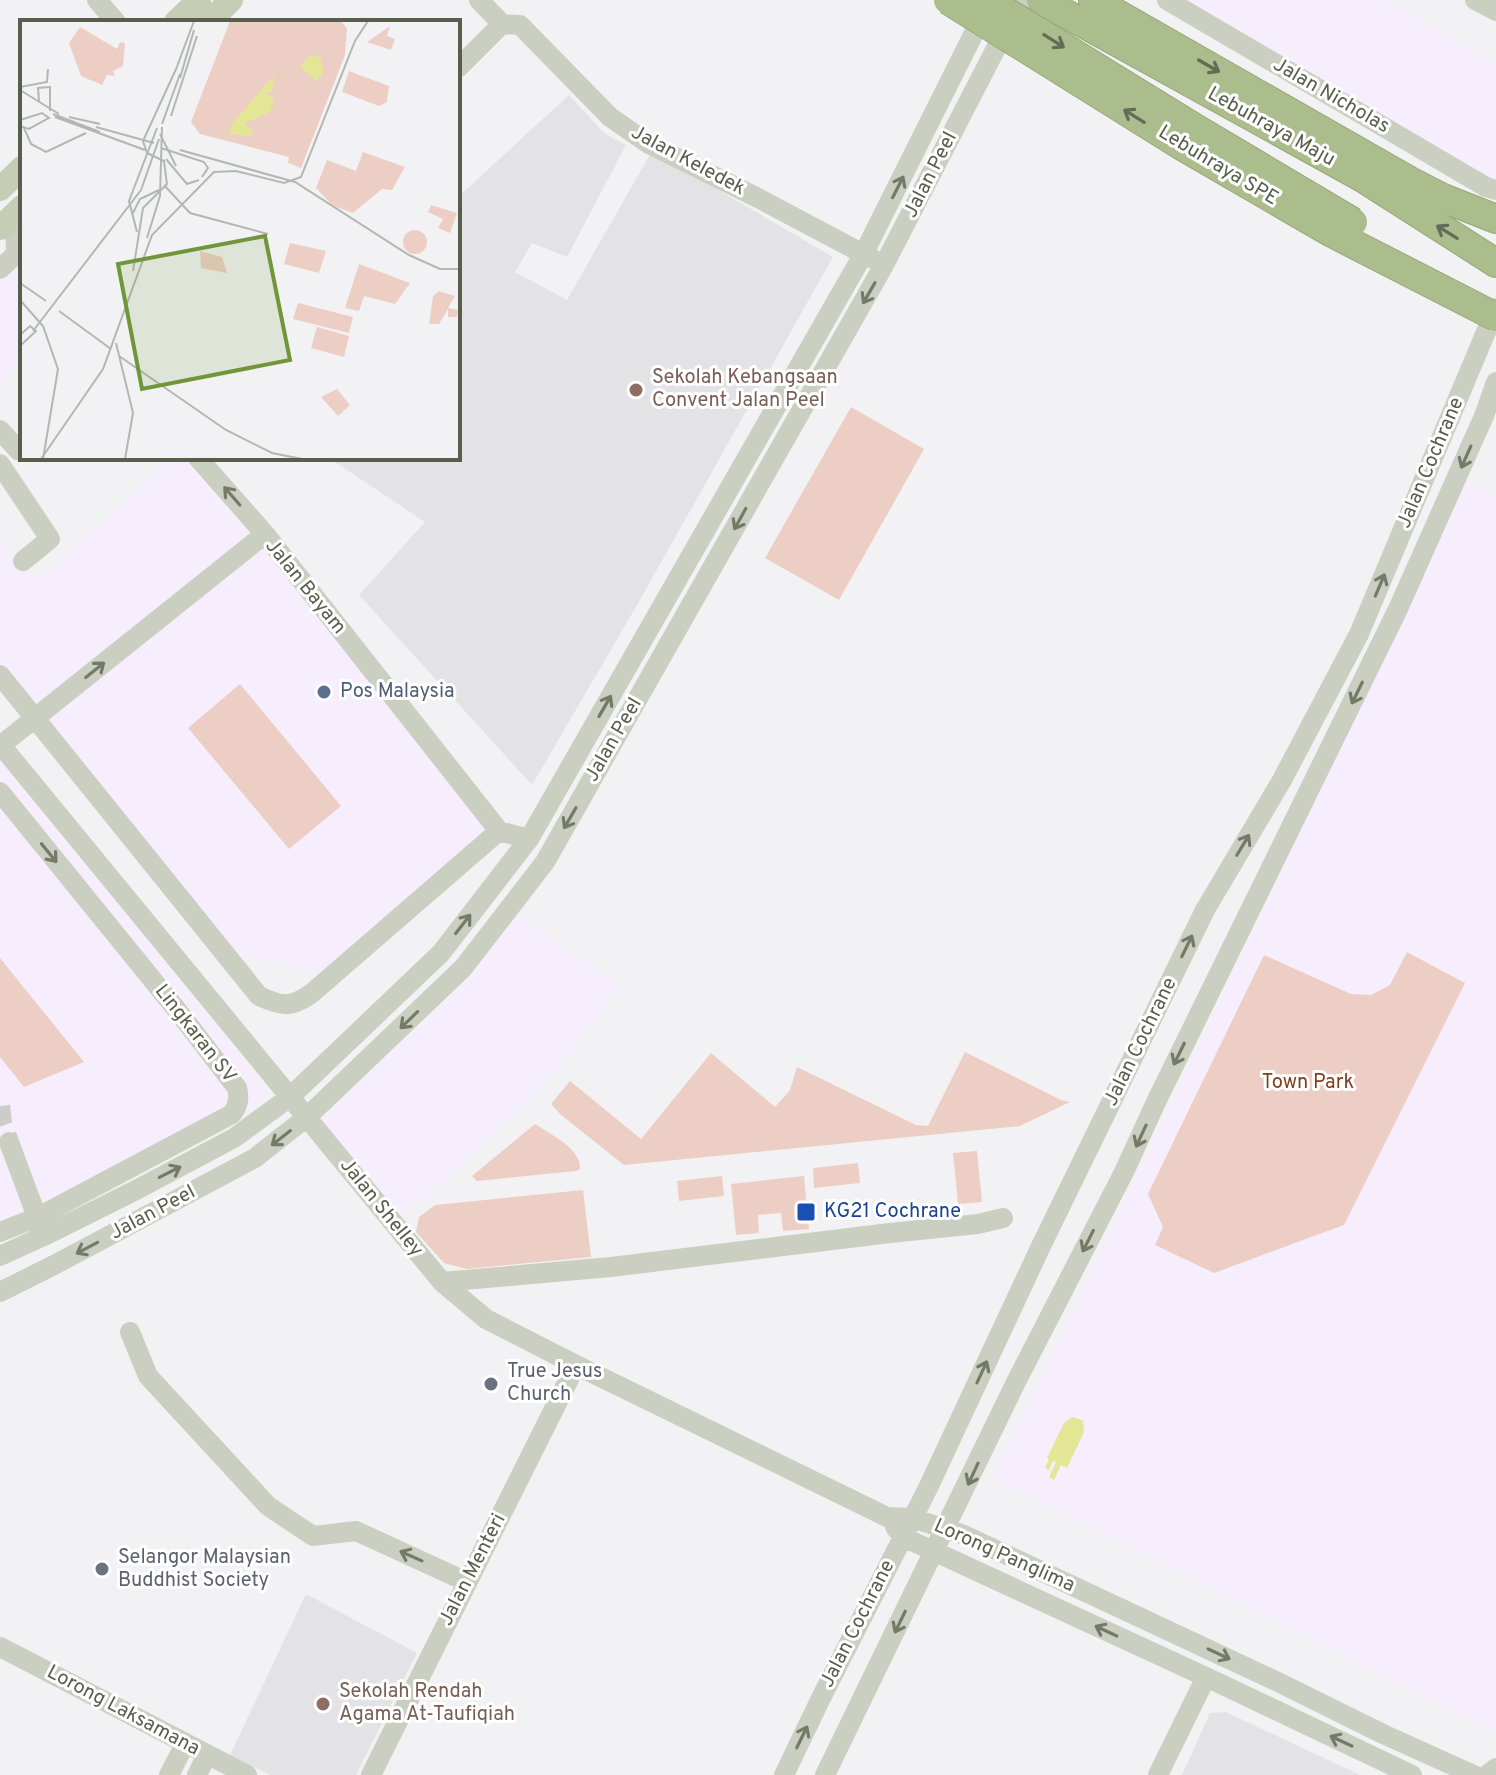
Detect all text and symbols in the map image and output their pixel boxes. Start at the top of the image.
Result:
inset map [20,20,460,460]
one-way arrow [1042,33,1065,49]
street label: Jalan Nicholas [1268,52,1394,140]
one-way arrow [1197,58,1220,74]
street label: Lebuhraya Maju [1203,81,1339,173]
one-way arrow [1124,107,1146,124]
street label: Jalan Keledek [626,120,750,202]
street label: Lebuhraya SPE [1153,120,1283,212]
street label: Jalan Peel [898,128,964,222]
one-way arrow [890,176,906,200]
one-way arrow [1436,223,1459,239]
one-way arrow [861,281,877,304]
place label: Sekolah Kebangsaan Convent Jalan Peel [652,365,838,414]
marker: Sekolah Kebangsaan Convent Jalan Peel [627,381,645,399]
street label: Jalan Cochrane [1392,394,1470,532]
one-way arrow [1458,444,1473,468]
one-way arrow [223,487,241,507]
one-way arrow [732,507,748,530]
street label: Jalan Bayam [259,534,351,640]
one-way arrow [1374,573,1388,598]
one-way arrow [84,662,105,679]
place label: Pos Malaysia [340,679,455,705]
one-way arrow [1349,680,1364,704]
marker: Pos Malaysia [315,683,333,701]
street label: Jalan Peel [579,693,649,787]
one-way arrow [598,695,613,719]
one-way arrow [562,806,578,829]
one-way arrow [1236,834,1252,857]
one-way arrow [40,842,58,863]
one-way arrow [455,914,472,935]
one-way arrow [1180,934,1196,958]
street label: Jalan Cochrane [1099,973,1183,1111]
street label: Lingkaran SV [148,979,242,1089]
one-way arrow [399,1010,419,1029]
one-way arrow [1171,1042,1187,1066]
park label: Town Park [1262,1070,1354,1096]
one-way arrow [1132,1123,1147,1148]
one-way arrow [271,1129,292,1146]
street label: Jalan Shelley [333,1154,429,1262]
one-way arrow [158,1164,182,1179]
street label: Jalan Peel [106,1180,200,1246]
place label: KG21 Cochrane [824,1199,961,1225]
marker: KG21 Cochrane [795,1201,817,1223]
one-way arrow [1080,1229,1096,1253]
one-way arrow [76,1240,100,1256]
place label: True Jesus Church [507,1359,602,1408]
one-way arrow [976,1360,991,1384]
marker: True Jesus Church [482,1375,500,1393]
one-way arrow [965,1462,980,1486]
street label: Jalan Menteri [434,1510,512,1630]
street label: Lorong Panglima [929,1513,1079,1599]
place label: Selangor Malaysian Buddhist Society [118,1545,291,1594]
one-way arrow [400,1548,424,1563]
street label: Jalan Cochrane [815,1556,901,1692]
marker: Selangor Malaysian Buddhist Society [93,1560,111,1578]
one-way arrow [892,1609,907,1633]
one-way arrow [1094,1623,1118,1638]
one-way arrow [1206,1648,1231,1663]
street label: Lorong Laksamana [42,1660,204,1762]
place label: Sekolah Rendah Agama At-Taufiqiah [339,1679,515,1728]
marker: Sekolah Rendah Agama At-Taufiqiah [314,1695,332,1713]
one-way arrow [795,1725,810,1749]
one-way arrow [1330,1733,1354,1748]

